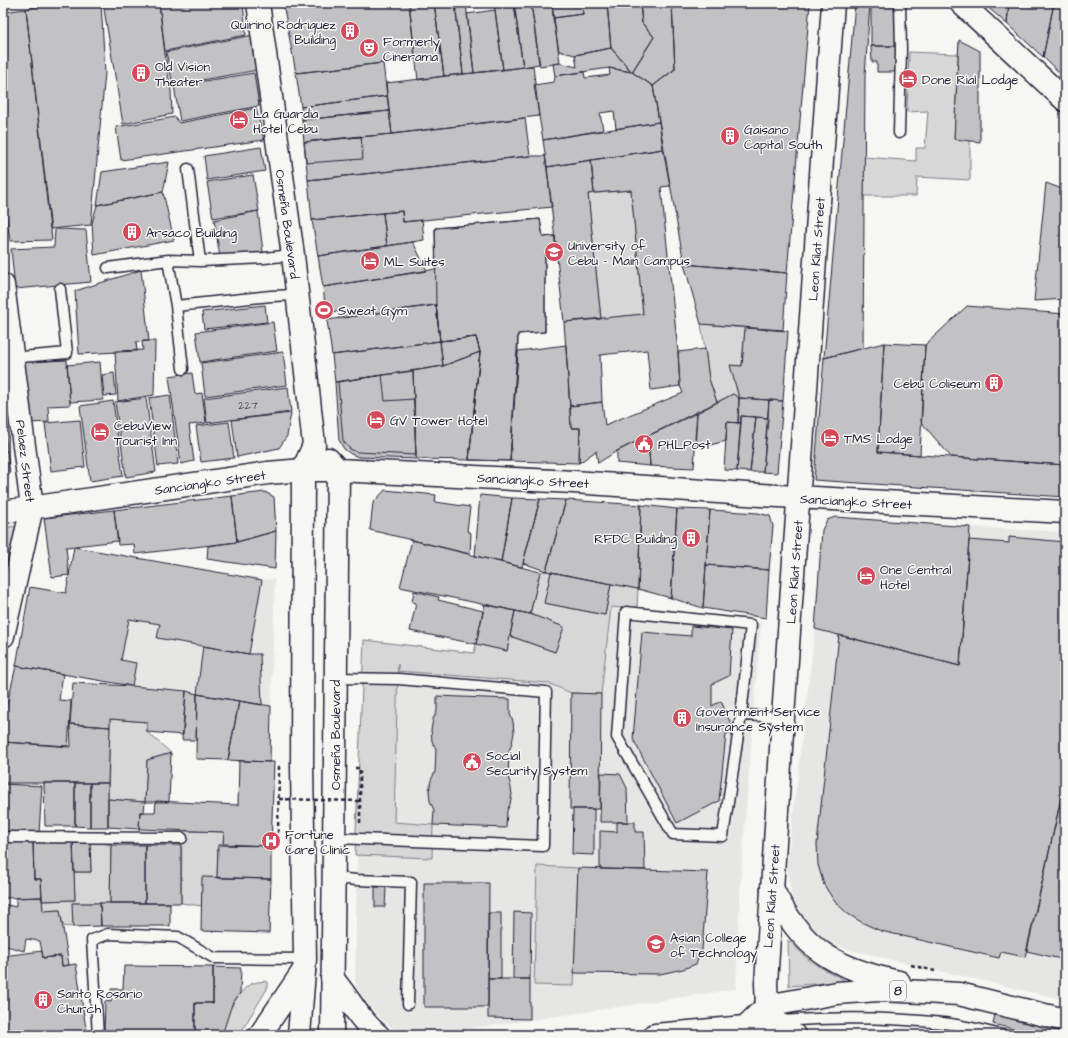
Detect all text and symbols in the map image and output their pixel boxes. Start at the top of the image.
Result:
place label: Quirino Rodriguez Building [231,16,337,50]
building icon: Quirino Rodriguez Building [339,20,361,42]
place label: Formerly Cinerama [383,33,440,66]
theatre icon: Formerly Cinerama [358,37,380,59]
place label: Old Vision Theater [155,58,211,91]
building icon: Old Vision Theater [130,62,152,84]
hotel icon: Done Rial Lodge [897,68,919,90]
place label: Done Rial Lodge [922,71,1018,90]
place label: La Guardia Hotel Cebu [253,105,319,138]
hotel icon: La Guardia Hotel Cebu [228,109,250,131]
place label: Gaisano Capital South [744,121,823,154]
building icon: Gaisano Capital South [719,125,741,147]
street label: Osmeña Boulevard [270,168,304,280]
street label: Leon Kilat Street [804,196,830,302]
building icon: Arsaco Building [121,221,143,243]
place label: Arsaco Building [146,224,237,243]
place label: University of Cebu - Main Campus [568,237,690,270]
school or university icon: University of Cebu - Main Campus [543,241,565,263]
hotel icon: ML Suites [359,250,381,272]
place label: ML Suites [384,253,445,271]
sports icon: Sweat Gym [313,299,335,321]
place label: Sweat Gym [338,302,408,321]
building icon: Cebu Coliseum [983,372,1005,394]
place label: Cebu Coliseum [894,375,981,393]
house number: 227 [238,398,258,413]
hotel icon: GV Tower Hotel [365,409,387,431]
place label: GV Tower Hotel [390,412,487,430]
place label: CebuView Tourist Inn [114,417,178,450]
street label: Pelaez Street [11,419,39,504]
hotel icon: CebuView Tourist Inn [89,421,111,443]
hotel icon: TMS Lodge [819,427,841,449]
place label: TMS Lodge [844,430,913,449]
public building icon: PHLPost [633,433,655,455]
place label: PHLPost [658,436,711,454]
street label: Sanciangko Street [153,466,268,501]
street label: Sanciangko Street [476,469,590,494]
street label: Sanciangko Street [799,490,913,515]
street label: Leon Kilat Street [782,519,808,625]
building icon: RFDC Building [680,527,702,549]
place label: RFDC Building [594,530,677,549]
place label: One Central Hotel [880,561,951,594]
hotel icon: One Central Hotel [855,565,877,587]
street label: Osmeña Boulevard [327,680,345,790]
place label: Government Service Insurance System [696,703,820,737]
building icon: Government Service Insurance System [671,707,693,729]
place label: Social Security System [486,747,588,781]
public building icon: Social Security System [461,751,483,773]
place label: Fortune Care Clinic [285,826,350,859]
hospital icon: Fortune Care Clinic [260,830,282,852]
street label: Leon Kilat Street [759,843,785,949]
place label: Asian College of Technology [670,929,757,963]
school or university icon: Asian College of Technology [645,933,667,955]
road number: 8 [890,981,906,1001]
place label: Santo Rosario Church [57,985,143,1018]
building icon: Santo Rosario Church [32,989,54,1011]

